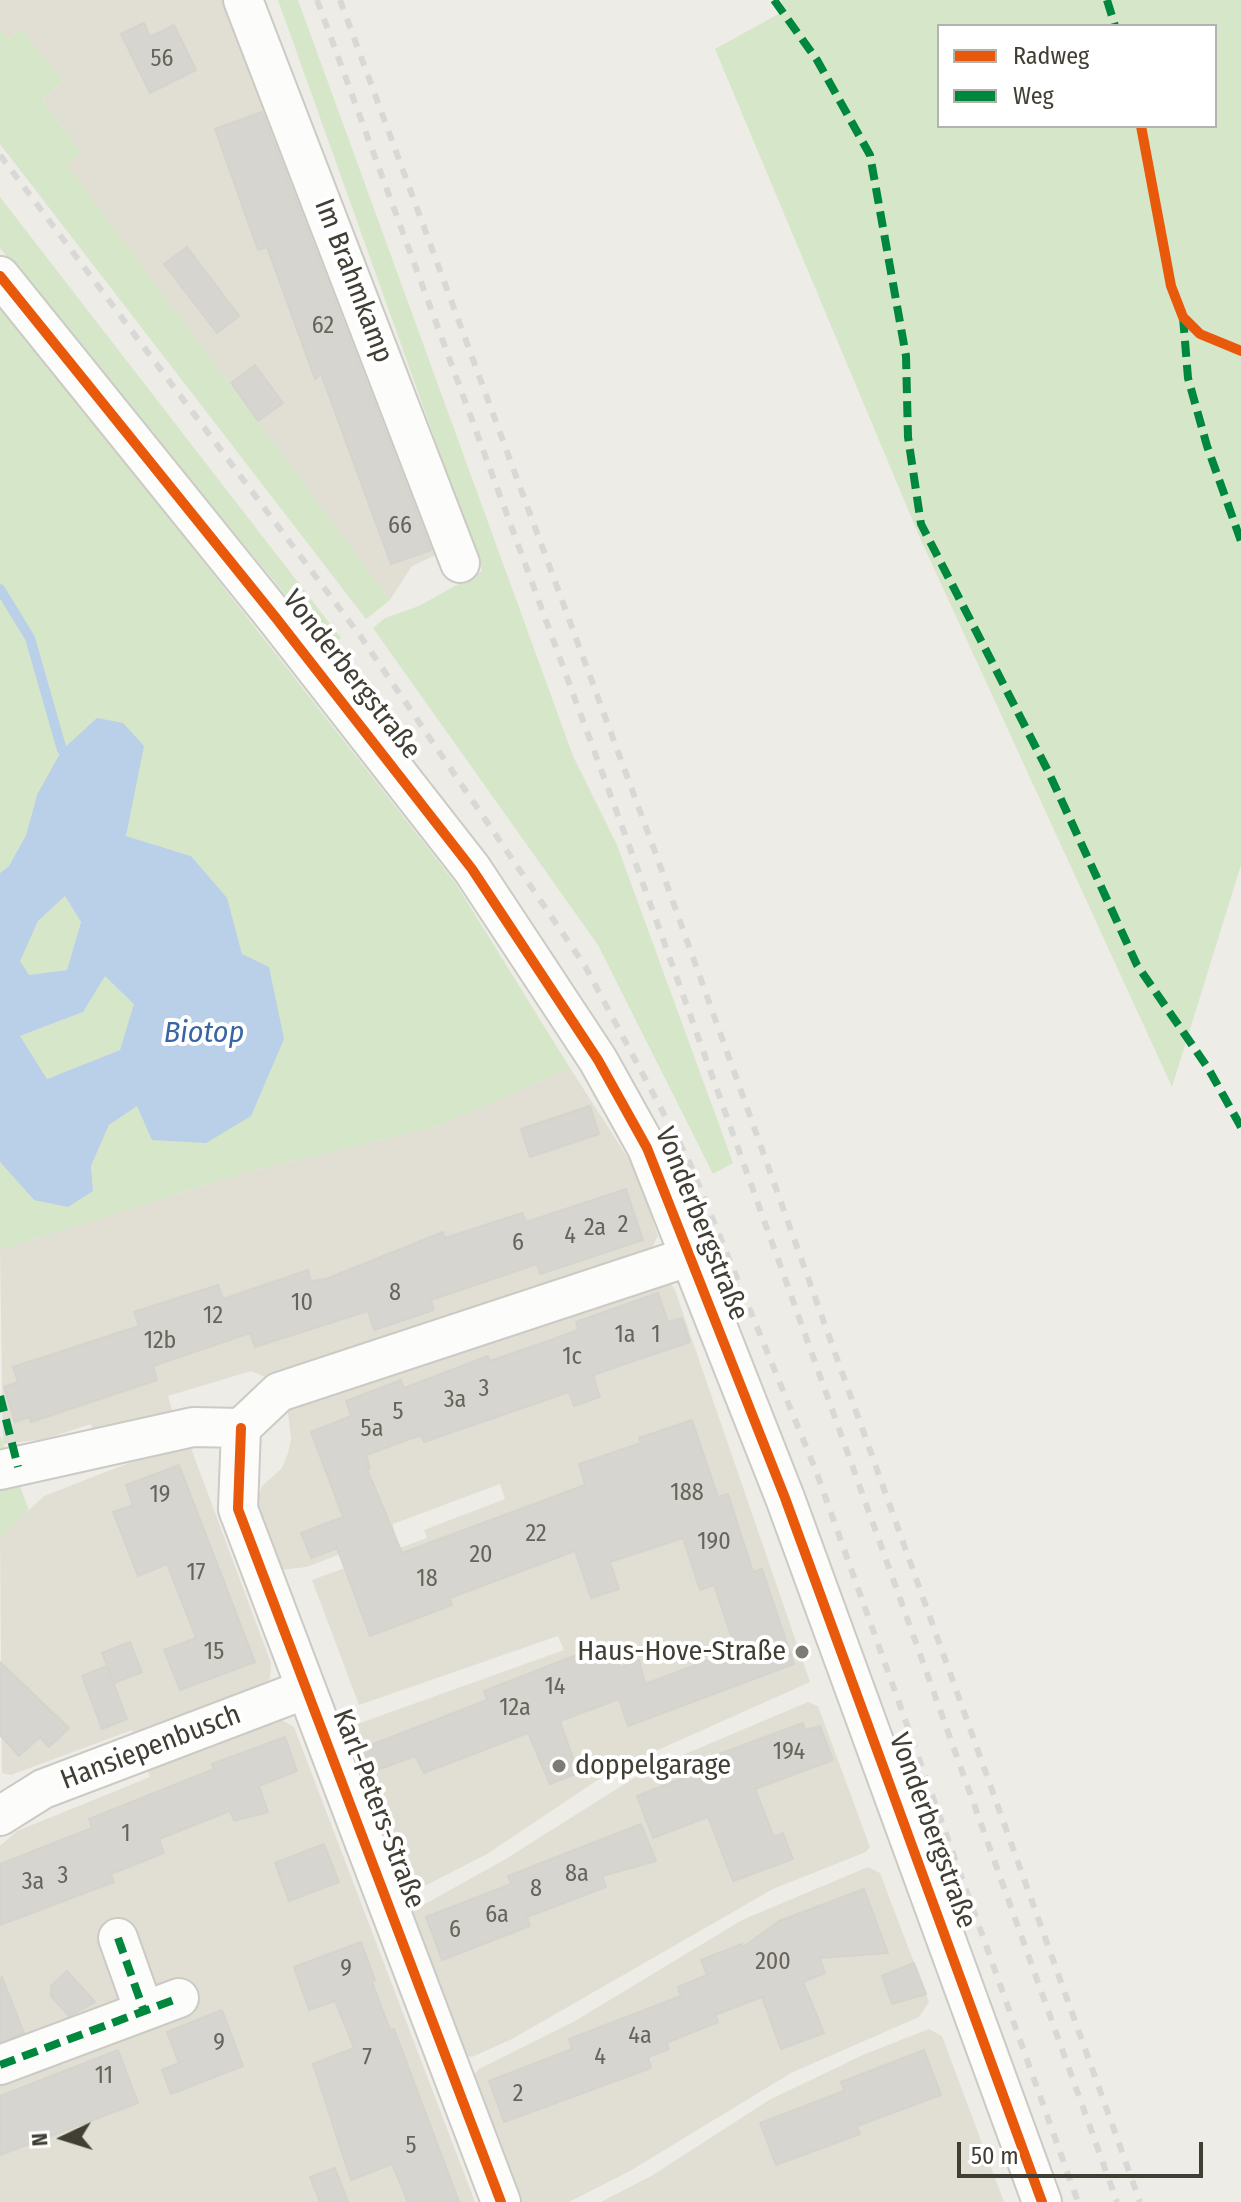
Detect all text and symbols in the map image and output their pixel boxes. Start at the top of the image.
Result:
legend [937,24,1217,128]
text: Radweg [1013,42,1089,70]
house number: 56 [151,45,173,73]
text: Weg [1013,82,1054,110]
street label: Im Brahmkamp [306,194,400,368]
house number: 62 [312,312,334,340]
house number: 66 [388,512,412,540]
street label: Vonderbergstraße [275,584,427,766]
water label: Biotop [164,1016,244,1052]
street label: Vonderbergstraße [647,1123,755,1325]
house number: 2 [618,1211,628,1239]
house number: 2a [584,1214,606,1242]
house number: 4 [564,1222,576,1250]
house number: 6 [512,1229,524,1257]
house number: 8 [389,1279,401,1307]
house number: 10 [291,1289,313,1317]
house number: 12 [203,1302,223,1330]
house number: 1a [614,1321,636,1349]
house number: 1 [651,1321,661,1349]
house number: 12b [144,1327,176,1355]
house number: 1c [562,1343,582,1371]
house number: 3 [479,1375,489,1403]
house number: 3a [444,1386,466,1414]
house number: 5 [392,1398,404,1426]
house number: 5a [361,1415,383,1443]
house number: 188 [670,1479,704,1507]
house number: 19 [149,1481,171,1509]
house number: 22 [525,1520,547,1548]
house number: 190 [697,1528,731,1556]
house number: 20 [469,1541,493,1569]
house number: 17 [186,1559,206,1587]
house number: 18 [416,1565,438,1593]
place label: Haus-Hove-Straße [577,1635,786,1669]
house number: 15 [204,1638,224,1666]
marker: Haus-Hove-Straße [793,1643,811,1661]
house number: 14 [545,1673,565,1701]
house number: 12a [499,1694,531,1722]
street label: Hansiepenbusch [56,1698,246,1798]
street label: Karl-Peters-Straße [325,1705,431,1913]
street label: Vonderbergstraße [881,1729,983,1933]
house number: 194 [773,1738,805,1766]
place label: doppelgarage [575,1749,731,1783]
marker: doppelgarage [550,1757,568,1775]
house number: 1 [121,1820,131,1848]
house number: 8a [565,1860,589,1888]
house number: 3 [58,1862,68,1890]
house number: 3a [22,1868,44,1896]
house number: 8 [530,1875,542,1903]
house number: 6a [485,1901,509,1929]
house number: 6 [449,1916,461,1944]
house number: 200 [755,1948,791,1976]
house number: 9 [340,1955,352,1983]
house number: 4a [628,2022,652,2050]
house number: 9 [213,2029,225,2057]
house number: 4 [594,2043,606,2071]
house number: 7 [362,2044,372,2072]
house number: 11 [95,2062,113,2090]
house number: 2 [513,2080,523,2108]
north arrow [24,2098,104,2178]
scale bar [961,2126,1207,2176]
text: N [26,2132,53,2147]
house number: 5 [405,2132,417,2160]
text: 50 m [971,2142,1019,2170]

